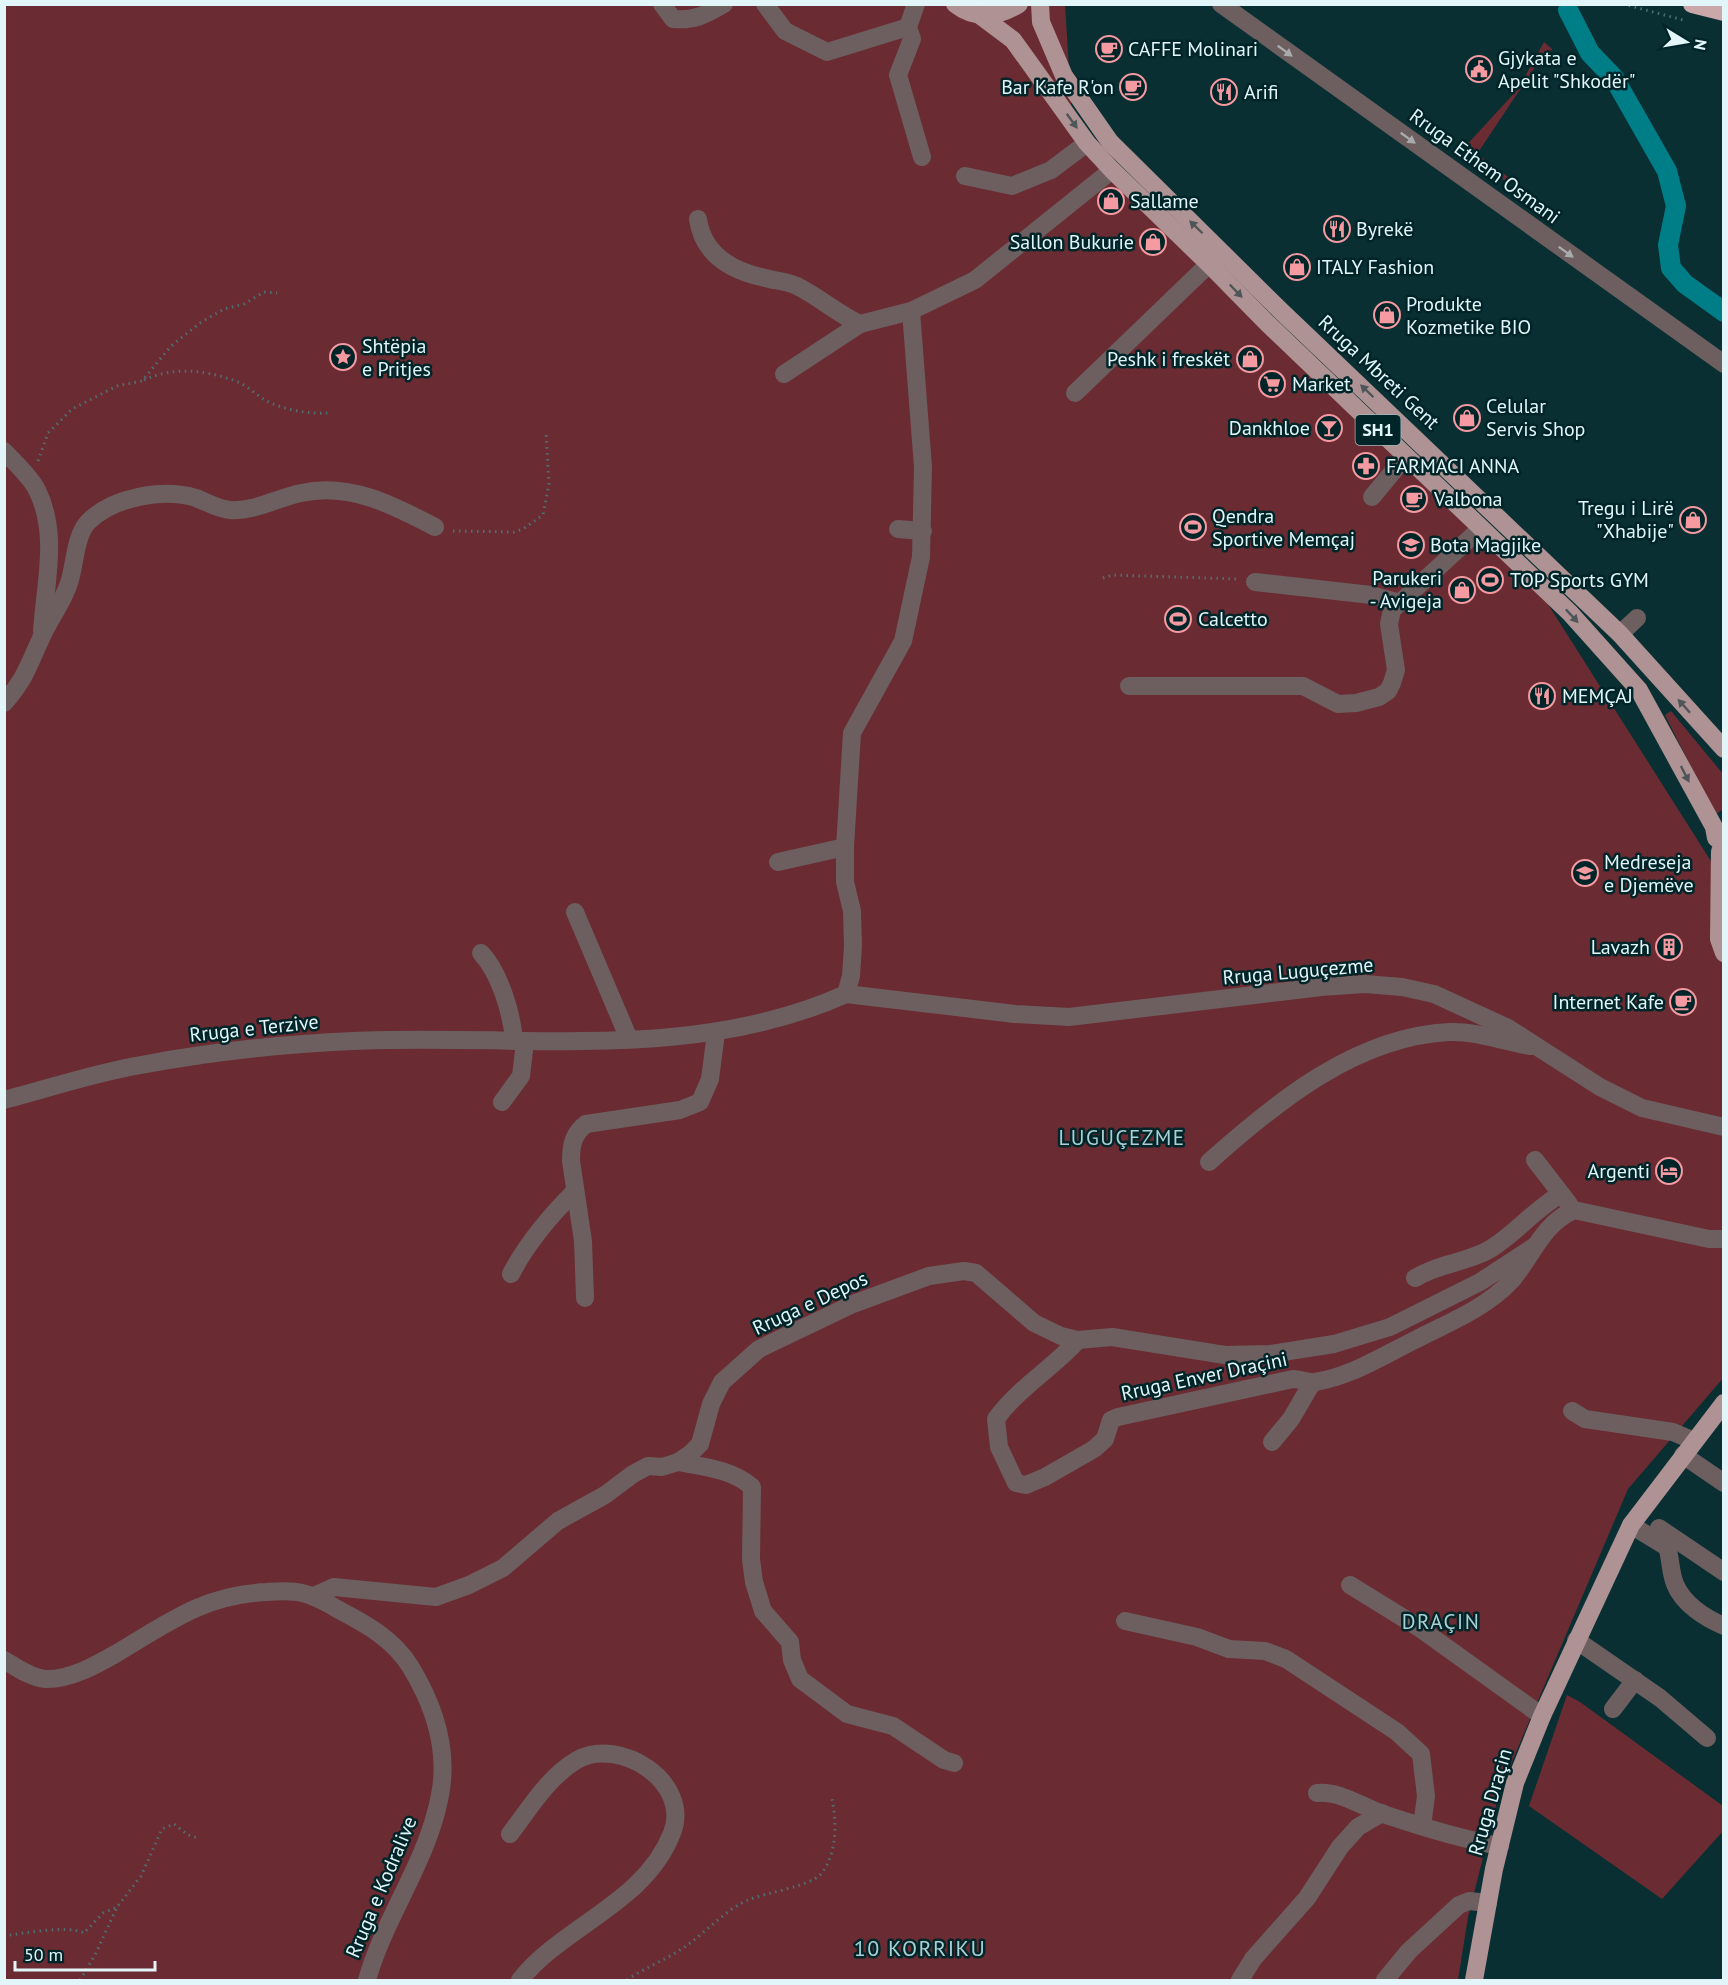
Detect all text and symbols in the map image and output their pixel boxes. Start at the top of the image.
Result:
north arrow [1656,12,1716,72]
cafe icon: CAFFE Molinari [1094,34,1124,64]
place label: CAFFE Molinari [1128,36,1258,62]
text: N [1690,38,1712,52]
one-way arrow [1277,45,1293,57]
place label: Gjykata e Apelit "Shkodër" [1498,45,1635,94]
public building icon: Gjykata e Apelit "Shkodër" [1464,54,1494,84]
cafe icon: Bar Kafe R'on [1118,72,1148,102]
place label: Bar Kafe R'on [1001,74,1114,100]
restaurant icon: Arifi [1209,77,1239,107]
place label: Arifi [1244,79,1279,105]
street label: Rruga Ethem Osmani [1405,103,1565,229]
one-way arrow [1065,114,1077,129]
one-way arrow [1400,132,1415,144]
shop icon: Sallame [1096,186,1126,216]
place label: Sallame [1130,188,1199,214]
restaurant icon: Byrekë [1322,214,1352,244]
place label: Byrekë [1356,216,1413,242]
one-way arrow [1189,221,1203,235]
shop icon: Sallon Bukurie [1138,227,1168,257]
place label: Sallon Bukurie [1010,229,1134,255]
one-way arrow [1558,246,1574,258]
shop icon: ITALY Fashion [1282,252,1312,282]
place label: ITALY Fashion [1316,254,1434,280]
one-way arrow [1229,284,1243,299]
place label: Produkte Kozmetike BIO [1406,291,1531,340]
shop icon: Produkte Kozmetike BIO [1372,300,1402,330]
street label: Rruga Mbreti Gent [1313,309,1445,435]
place label: Shtëpia e Pritjes [362,333,431,382]
place icon: Shtëpia e Pritjes [328,342,358,372]
shop icon: Peshk i freskët [1235,344,1265,374]
place label: Peshk i freskët [1107,346,1230,372]
supermarket icon: Market [1257,369,1287,399]
place label: Market [1292,371,1351,397]
one-way arrow [1360,385,1374,399]
place label: Celular Servis Shop [1486,393,1585,442]
shop icon: Celular Servis Shop [1452,403,1482,433]
bar icon: Dankhloe [1314,413,1344,443]
place label: Dankhloe [1229,415,1310,441]
road number: SH1 [1356,415,1400,445]
pharmacy icon: FARMACI ANNA [1351,451,1381,481]
place label: FARMACI ANNA [1386,453,1520,479]
cafe icon: Valbona [1399,484,1429,514]
place label: Valbona [1433,486,1503,512]
place label: Tregu i Lirë "Xhabije" [1578,495,1674,544]
place label: Qendra Sportive Memçaj [1212,503,1355,552]
shop icon: Tregu i Lirë "Xhabije" [1678,505,1708,535]
sports icon: Qendra Sportive Memçaj [1178,512,1208,542]
school or university icon: Bota Magjike [1396,530,1426,560]
place label: Bota Magjike [1430,532,1541,558]
place label: Parukeri - Avigeja [1370,565,1442,614]
sports icon: TOP Sports GYM [1475,565,1505,595]
place label: TOP Sports GYM [1510,567,1649,593]
shop icon: Parukeri - Avigeja [1447,575,1477,605]
sports icon: Calcetto [1163,604,1193,634]
place label: Calcetto [1198,606,1268,632]
one-way arrow [1565,609,1579,623]
restaurant icon: MEMÇAJ [1527,681,1557,711]
place label: MEMÇAJ [1562,683,1633,709]
one-way arrow [1678,699,1691,714]
one-way arrow [1680,766,1690,783]
place label: Medreseja e Djemëve [1604,849,1694,898]
school or university icon: Medreseja e Djemëve [1570,858,1600,888]
building icon: Lavazh [1654,932,1684,962]
place label: Lavazh [1591,934,1650,960]
street label: Rruga Luguçezme [1221,951,1375,991]
cafe icon: Internet Kafe [1668,987,1698,1017]
place label: Internet Kafe [1553,989,1664,1015]
street label: Rruga e Terzive [188,1008,320,1048]
district label: LUGUÇEZME [1058,1124,1186,1151]
hotel icon: Argenti [1654,1156,1684,1186]
place label: Argenti [1588,1158,1650,1184]
street label: Rruga e Depos [748,1265,872,1341]
street label: Rruga Enver Draçini [1119,1346,1289,1406]
district label: DRAÇIN [1402,1608,1480,1635]
street label: Rruga Draçin [1462,1745,1518,1859]
street label: Rruga e Kodralive [340,1812,422,1962]
scale bar [15,1934,154,1972]
district label: 10 KORRIKU [854,1934,986,1962]
text: 50 m [24,1943,63,1966]

